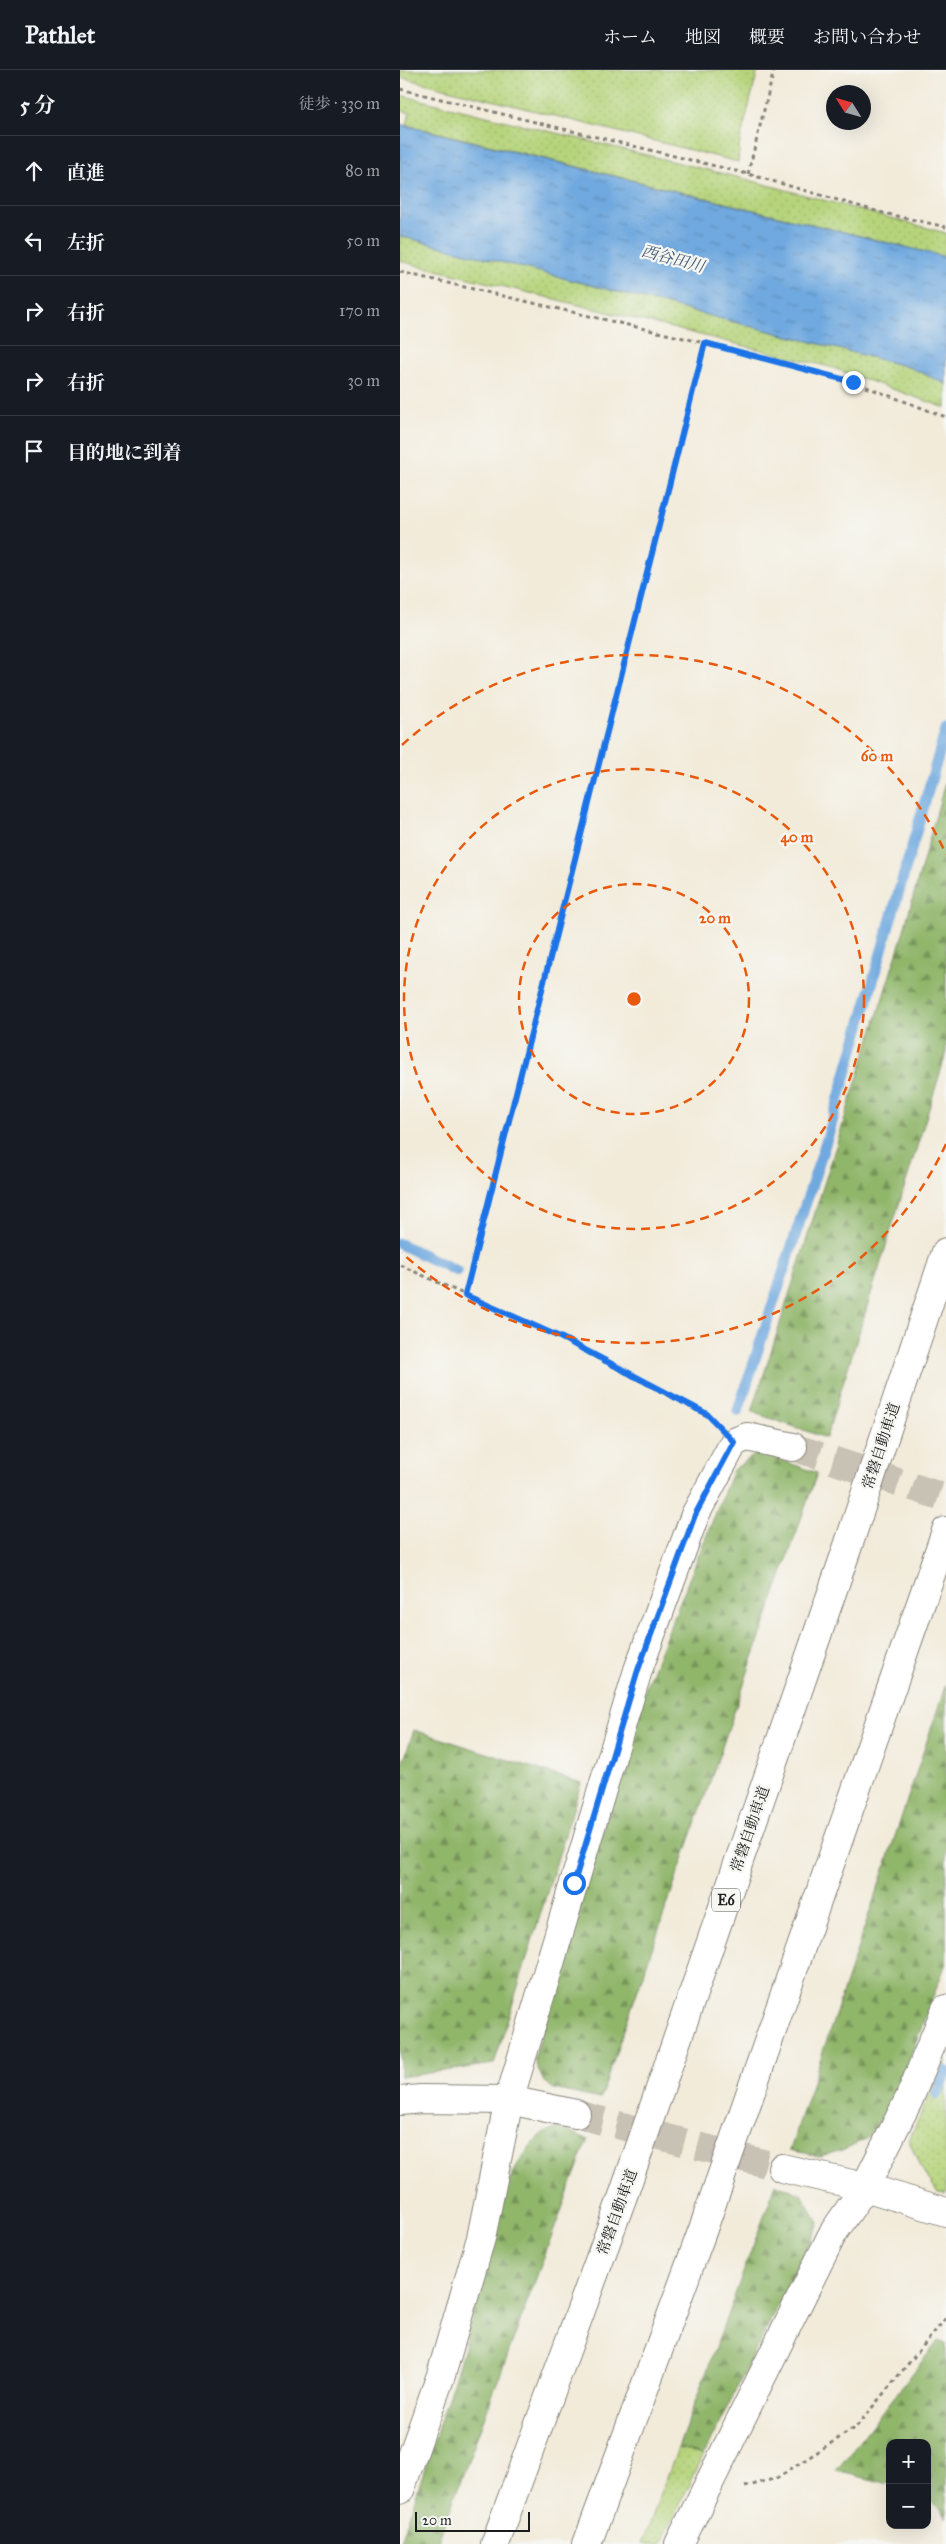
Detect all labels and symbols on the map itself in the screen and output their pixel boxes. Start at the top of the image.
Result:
north arrow [826,85,871,130]
water label: 西谷田川 [639,241,708,276]
route end [842,371,865,394]
text: 60 m [861,747,894,765]
text: 40 m [781,828,814,847]
text: 20 m [699,909,731,927]
centre of rings [625,990,643,1008]
street label: 常磐自動車道 [859,1400,903,1492]
street label: 常磐自動車道 [727,1784,773,1874]
route start [563,1872,586,1895]
road number: E6 [712,1888,740,1912]
street label: 常磐自動車道 [593,2167,641,2257]
scale bar [415,2509,530,2532]

